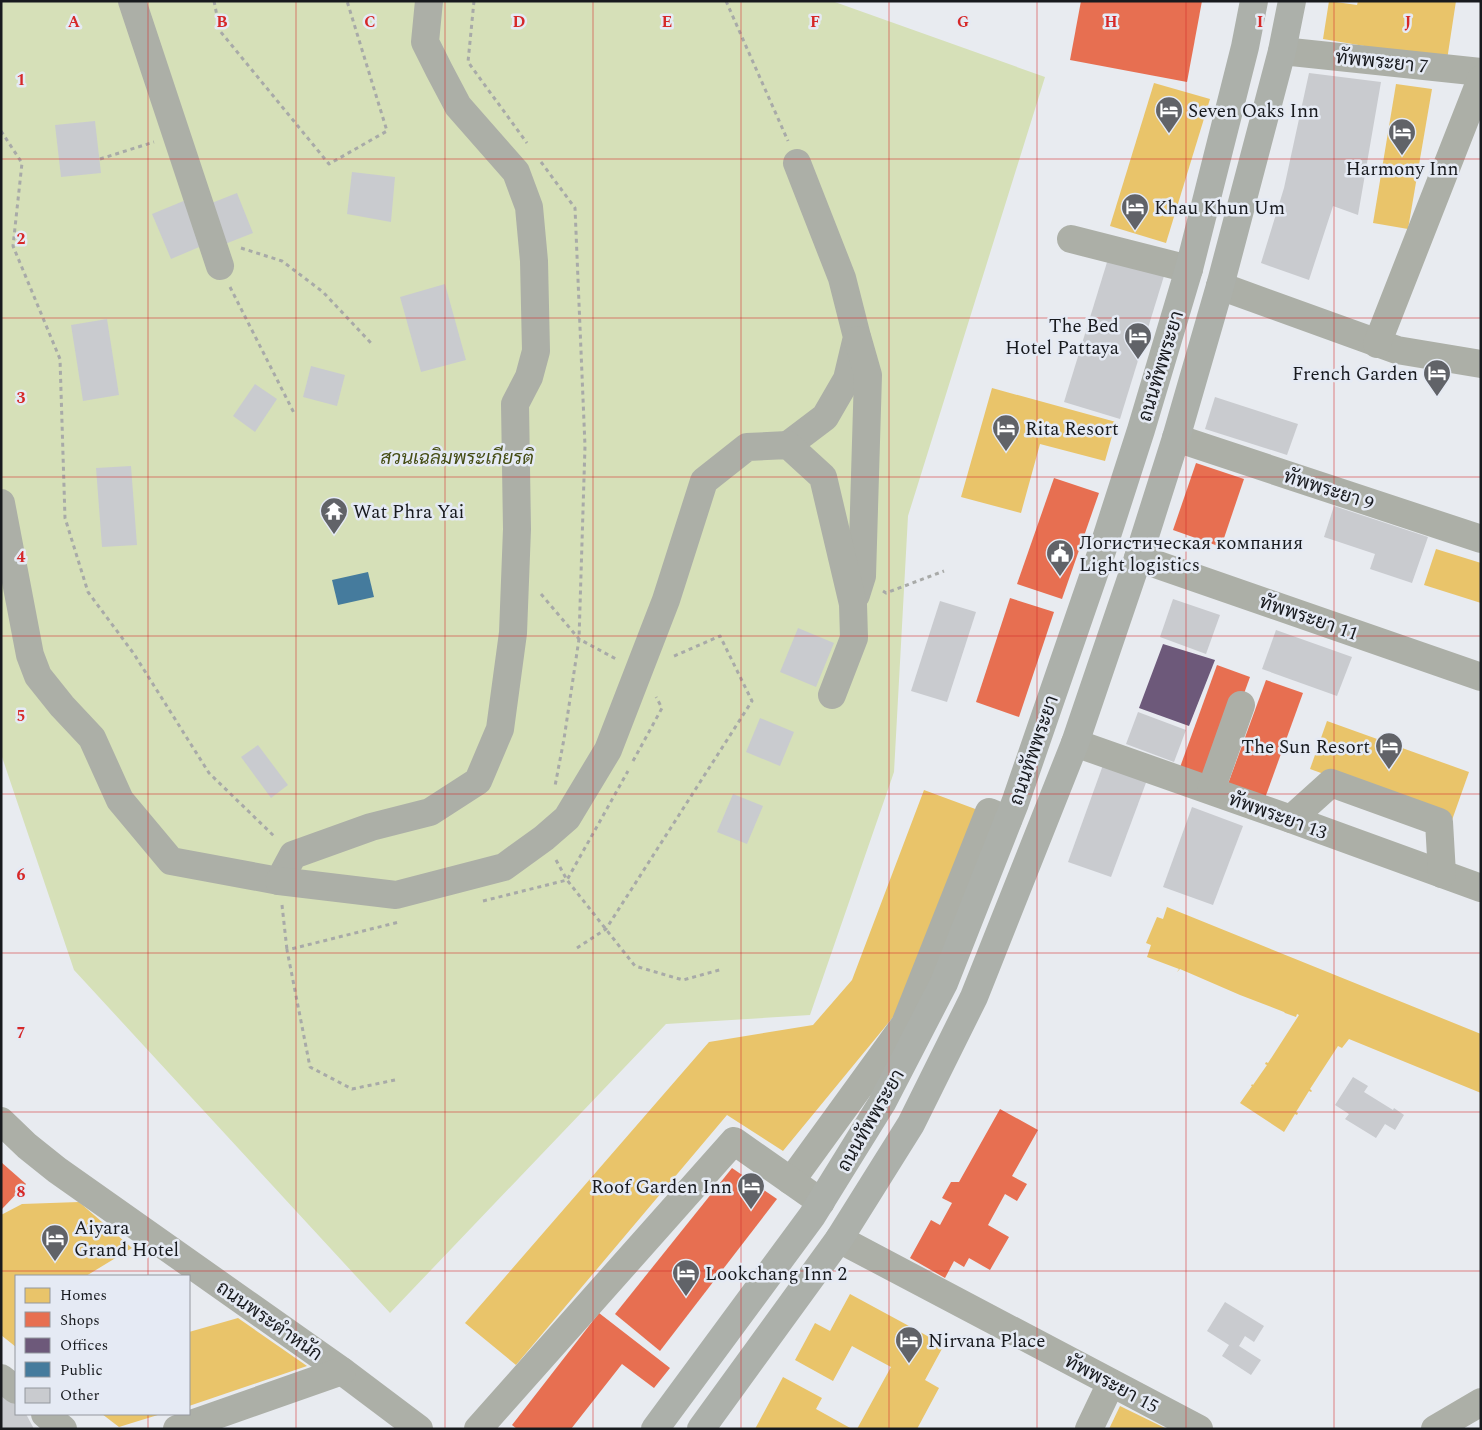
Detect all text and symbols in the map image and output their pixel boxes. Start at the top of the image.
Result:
text: A [68,10,81,34]
text: B [216,10,228,34]
text: C [364,10,376,34]
text: D [513,10,526,34]
text: E [662,10,672,34]
text: F [810,10,820,34]
text: G [957,10,969,34]
text: H [1104,10,1118,34]
text: I [1257,10,1263,34]
text: J [1405,10,1412,34]
street label: ทัพพระยา 7 [1334,43,1430,82]
text: 1 [17,68,25,92]
hotel icon: Seven Oaks Inn [1154,95,1184,134]
place label: Seven Oaks Inn [1188,97,1319,126]
hotel icon: Harmony Inn [1387,117,1417,156]
place label: Harmony Inn [1345,155,1459,184]
hotel icon: Khau Khun Um [1120,192,1150,231]
place label: Khau Khun Um [1154,194,1285,223]
text: 2 [17,227,26,251]
street label: ถนนทัพพระยา [1131,307,1192,425]
place label: The Bed Hotel Pattaya [1005,312,1120,363]
hotel icon: The Bed Hotel Pattaya [1123,321,1153,360]
hotel icon: French Garden [1422,358,1452,397]
place label: French Garden [1292,360,1418,389]
text: 3 [17,386,26,410]
hotel icon: Rita Resort [991,413,1021,452]
place label: Rita Resort [1025,415,1119,444]
park label: สวนเฉลิมพระเกียรติ [380,444,535,473]
street label: ทัพพระยา 9 [1280,462,1377,519]
temple icon: Wat Phra Yai [319,496,349,535]
place label: Wat Phra Yai [353,498,465,527]
place label: Логистическая компания Light logistics [1079,529,1303,580]
public building icon: Логистическая компания Light logistics [1045,538,1075,577]
text: 4 [17,545,26,569]
street label: ทัพพระยา 11 [1255,588,1362,649]
street label: ถนนทัพพระยา [1002,692,1067,809]
text: 5 [17,704,25,728]
hotel icon: The Sun Resort [1374,731,1404,770]
place label: The Sun Resort [1241,733,1370,762]
street label: ทัพพระยา 13 [1224,785,1331,848]
text: 6 [17,863,26,887]
text: 7 [17,1021,26,1045]
street label: ถนนทัพพระยา [830,1064,912,1178]
hotel icon: Roof Garden Inn [736,1171,766,1210]
place label: Roof Garden Inn [591,1173,732,1202]
text: 8 [17,1180,26,1204]
place label: Aiyara Grand Hotel [74,1214,179,1265]
hotel icon: Aiyara Grand Hotel [40,1223,70,1262]
hotel icon: Lookchang Inn 2 [671,1258,701,1297]
place label: Lookchang Inn 2 [705,1260,847,1289]
street label: ถนนพระตำหนัก [210,1274,328,1369]
legend [15,1275,190,1415]
text: Homes [60,1284,107,1307]
text: Shops [60,1309,100,1332]
hotel icon: Nirvana Place [894,1325,924,1364]
place label: Nirvana Place [928,1327,1045,1356]
text: Offices [60,1334,108,1357]
street label: ทัพพระยา 15 [1059,1347,1164,1421]
text: Public [60,1359,103,1382]
text: Other [60,1384,99,1407]

